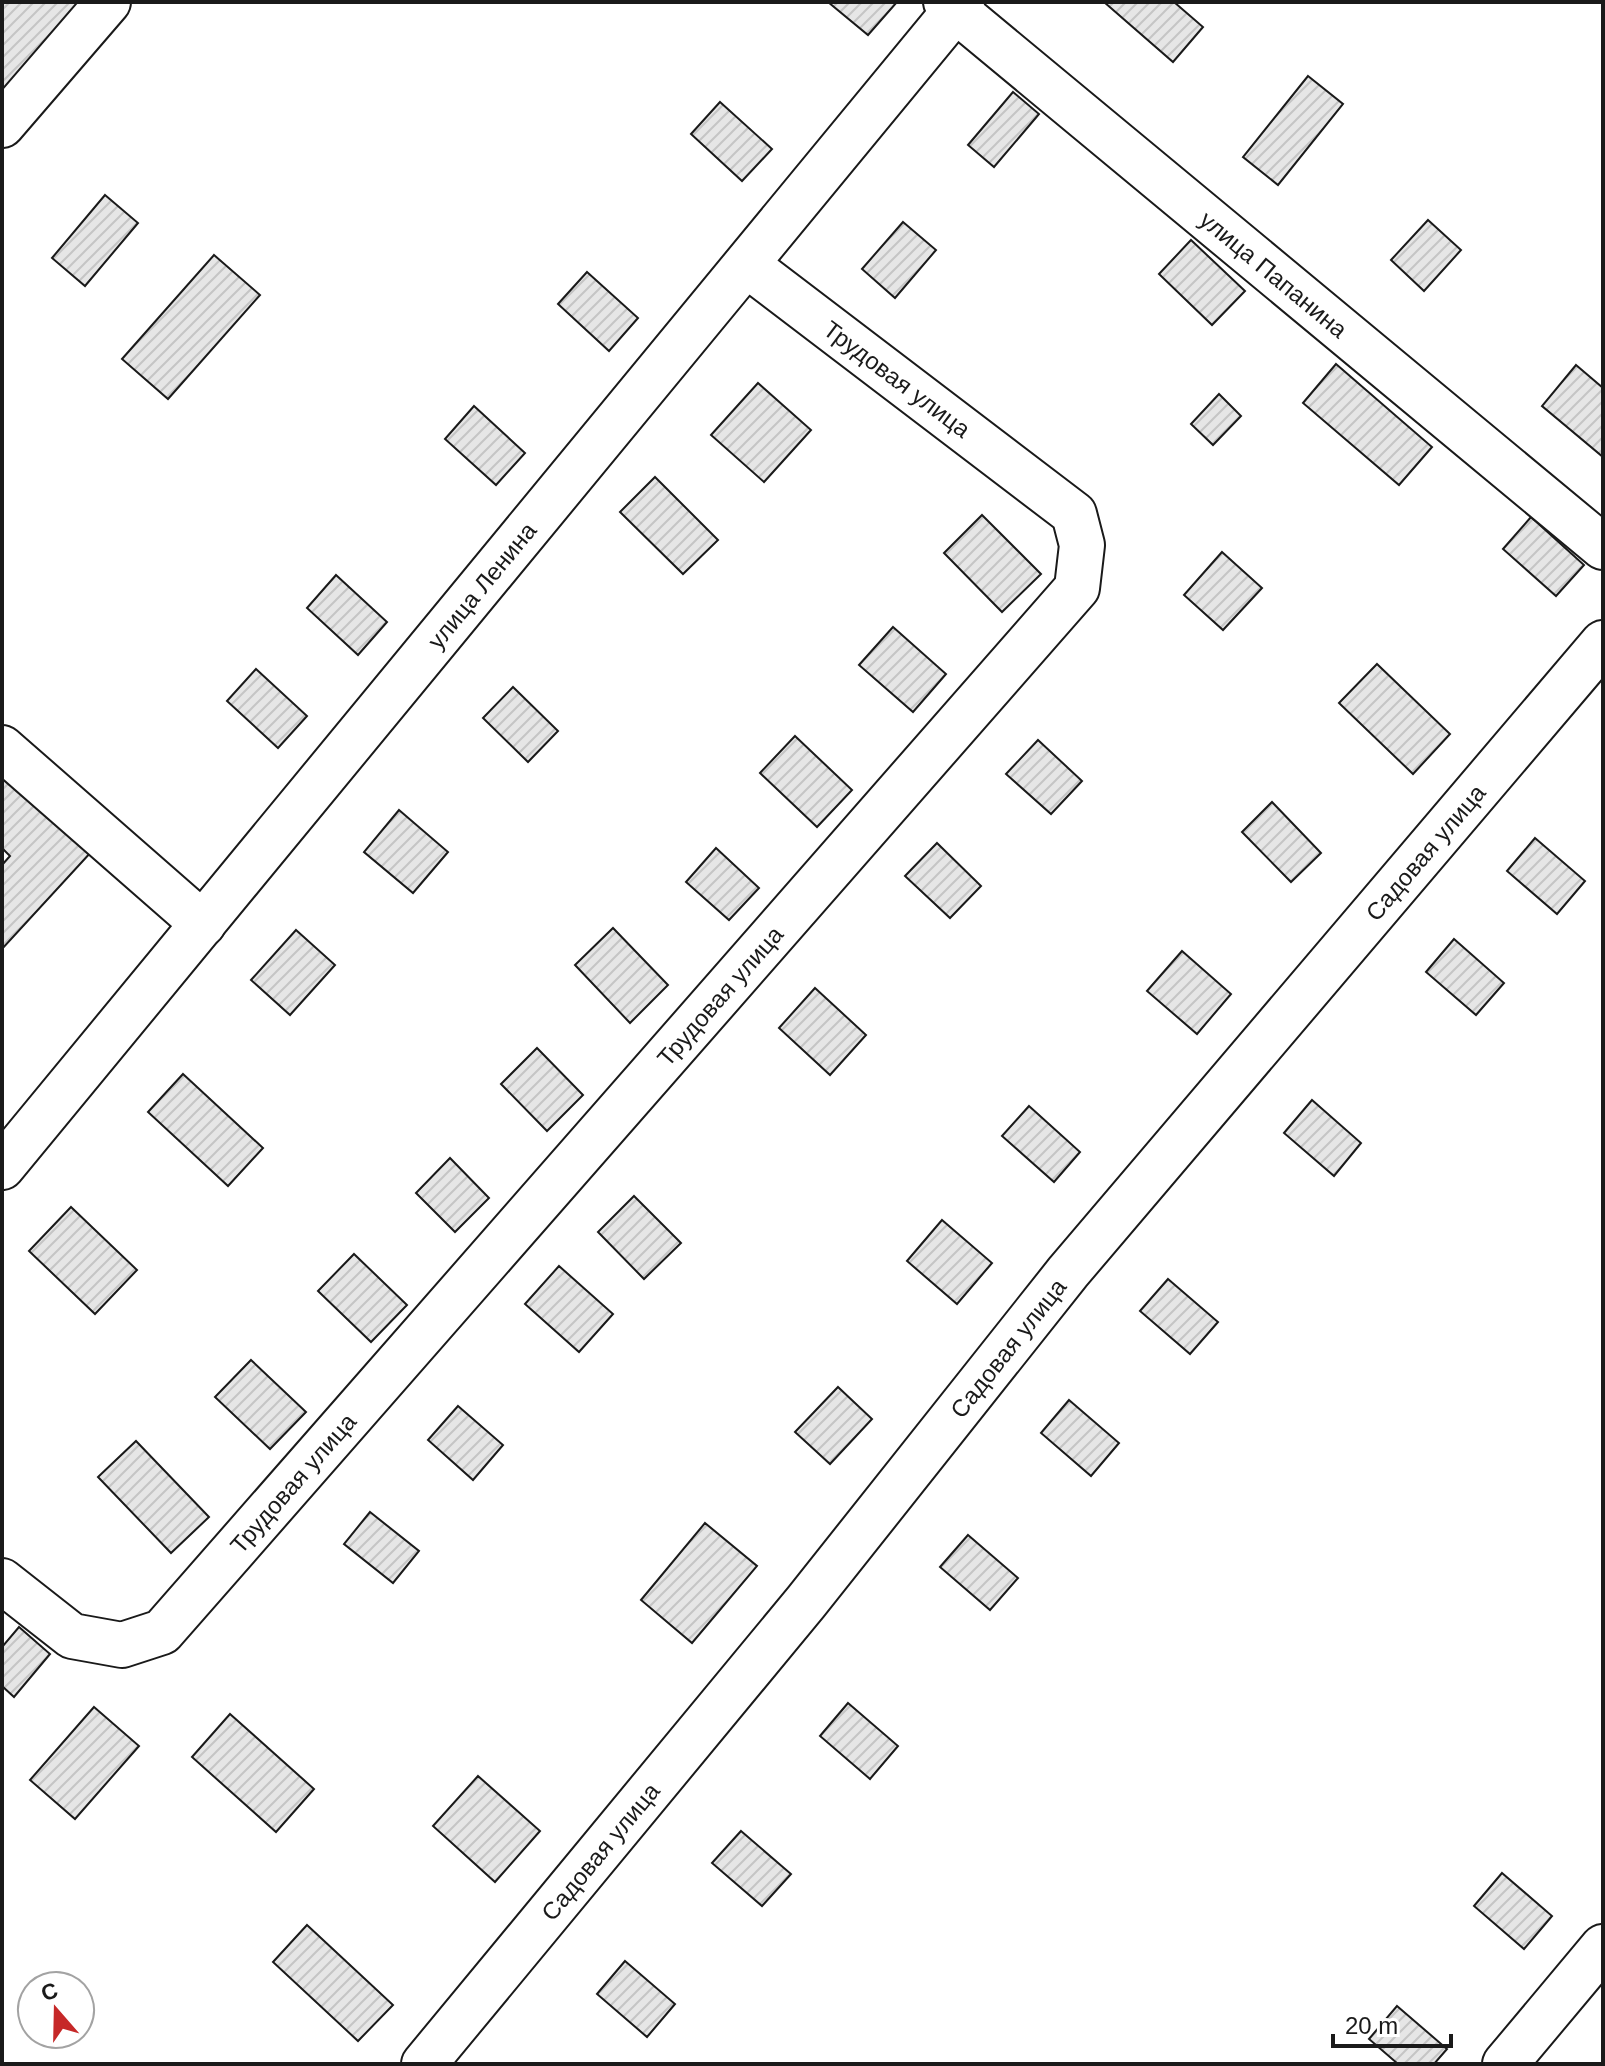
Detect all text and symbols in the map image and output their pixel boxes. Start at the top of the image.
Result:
street label: улица Папанина [1195,205,1353,343]
street label: Трудовая улица [818,315,976,443]
street label: улица Ленина [422,516,542,654]
street label: Садовая улица [1360,778,1491,926]
street label: Трудовая улица [651,920,788,1071]
street label: Садовая улица [944,1272,1072,1423]
street label: Трудовая улица [224,1407,361,1558]
street label: Садовая улица [535,1777,665,1925]
north arrow [16,1970,96,2050]
text: С [38,1977,61,2006]
scale bar [1333,1998,1451,2048]
text: 20 m [1345,2012,1398,2039]

